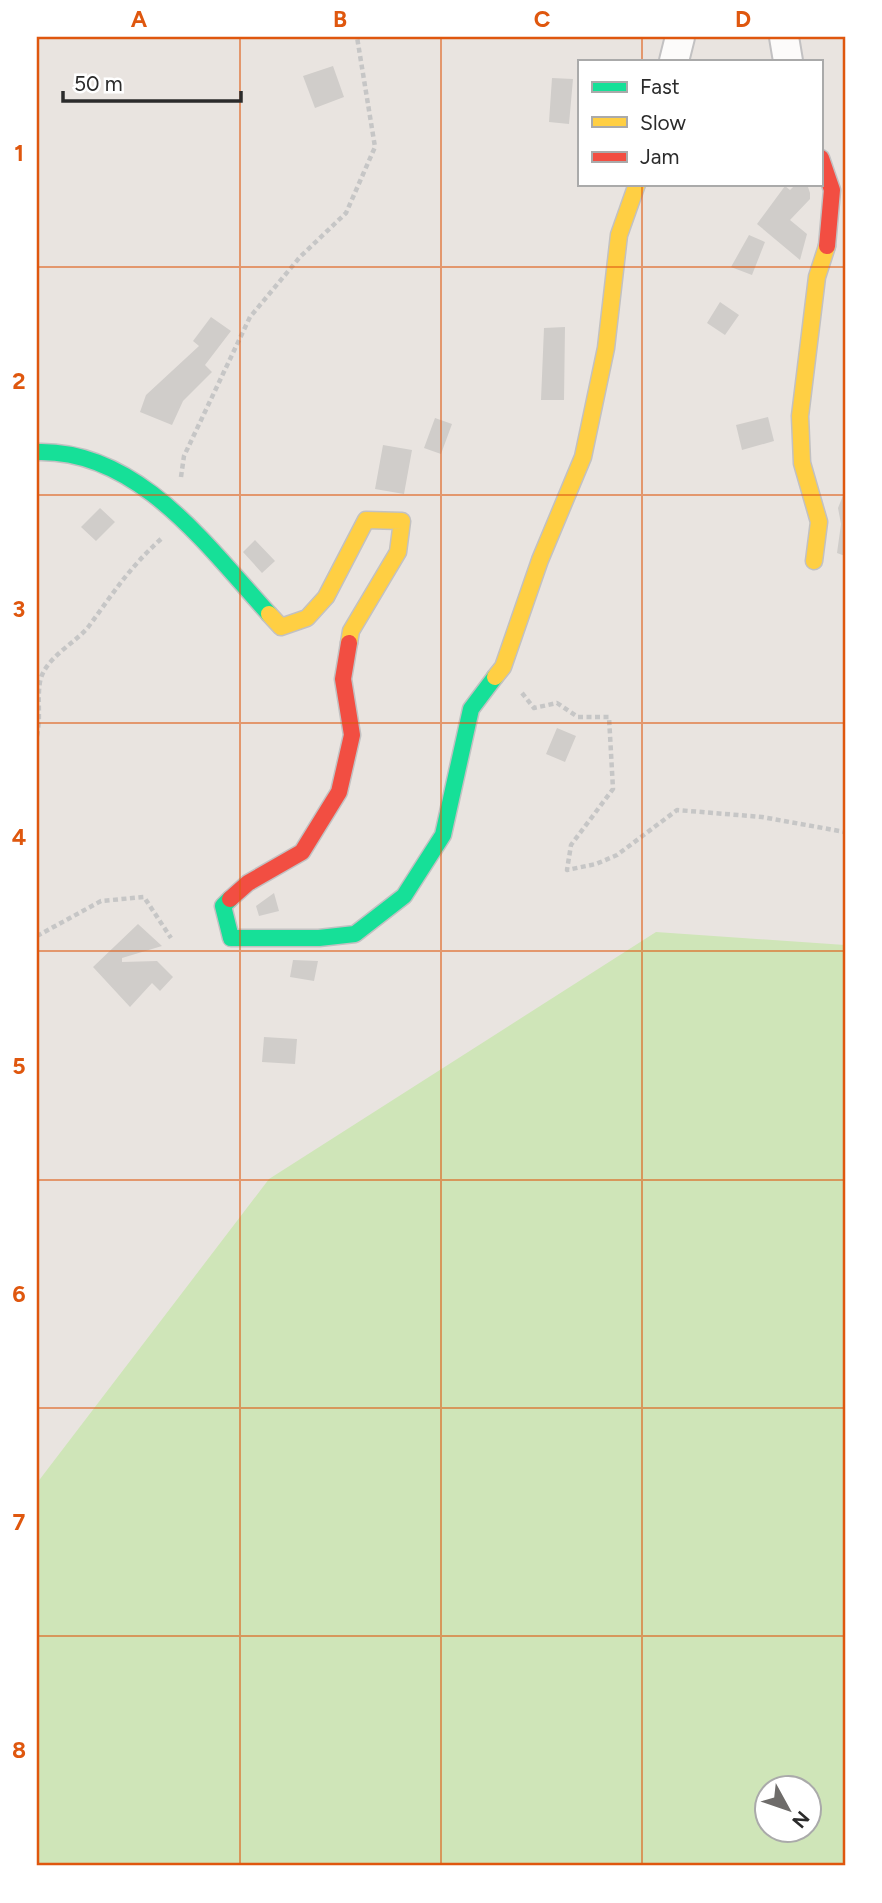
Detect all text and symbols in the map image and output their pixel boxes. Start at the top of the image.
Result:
text: A [131,5,148,33]
text: B [333,5,347,33]
text: C [534,5,551,33]
text: D [735,5,751,33]
scale bar [63,60,242,104]
legend [578,60,822,186]
text: 50 m [74,71,123,96]
text: Fast [640,74,680,99]
text: Slow [640,110,686,135]
text: 1 [14,139,24,167]
text: Jam [640,144,679,169]
text: 2 [12,367,26,395]
text: 3 [13,595,25,623]
text: 4 [12,823,26,851]
text: 5 [12,1052,26,1080]
text: 6 [12,1280,26,1308]
text: 7 [13,1508,26,1536]
text: 8 [12,1736,26,1764]
north arrow [752,1773,822,1843]
text: N [787,1807,814,1833]

